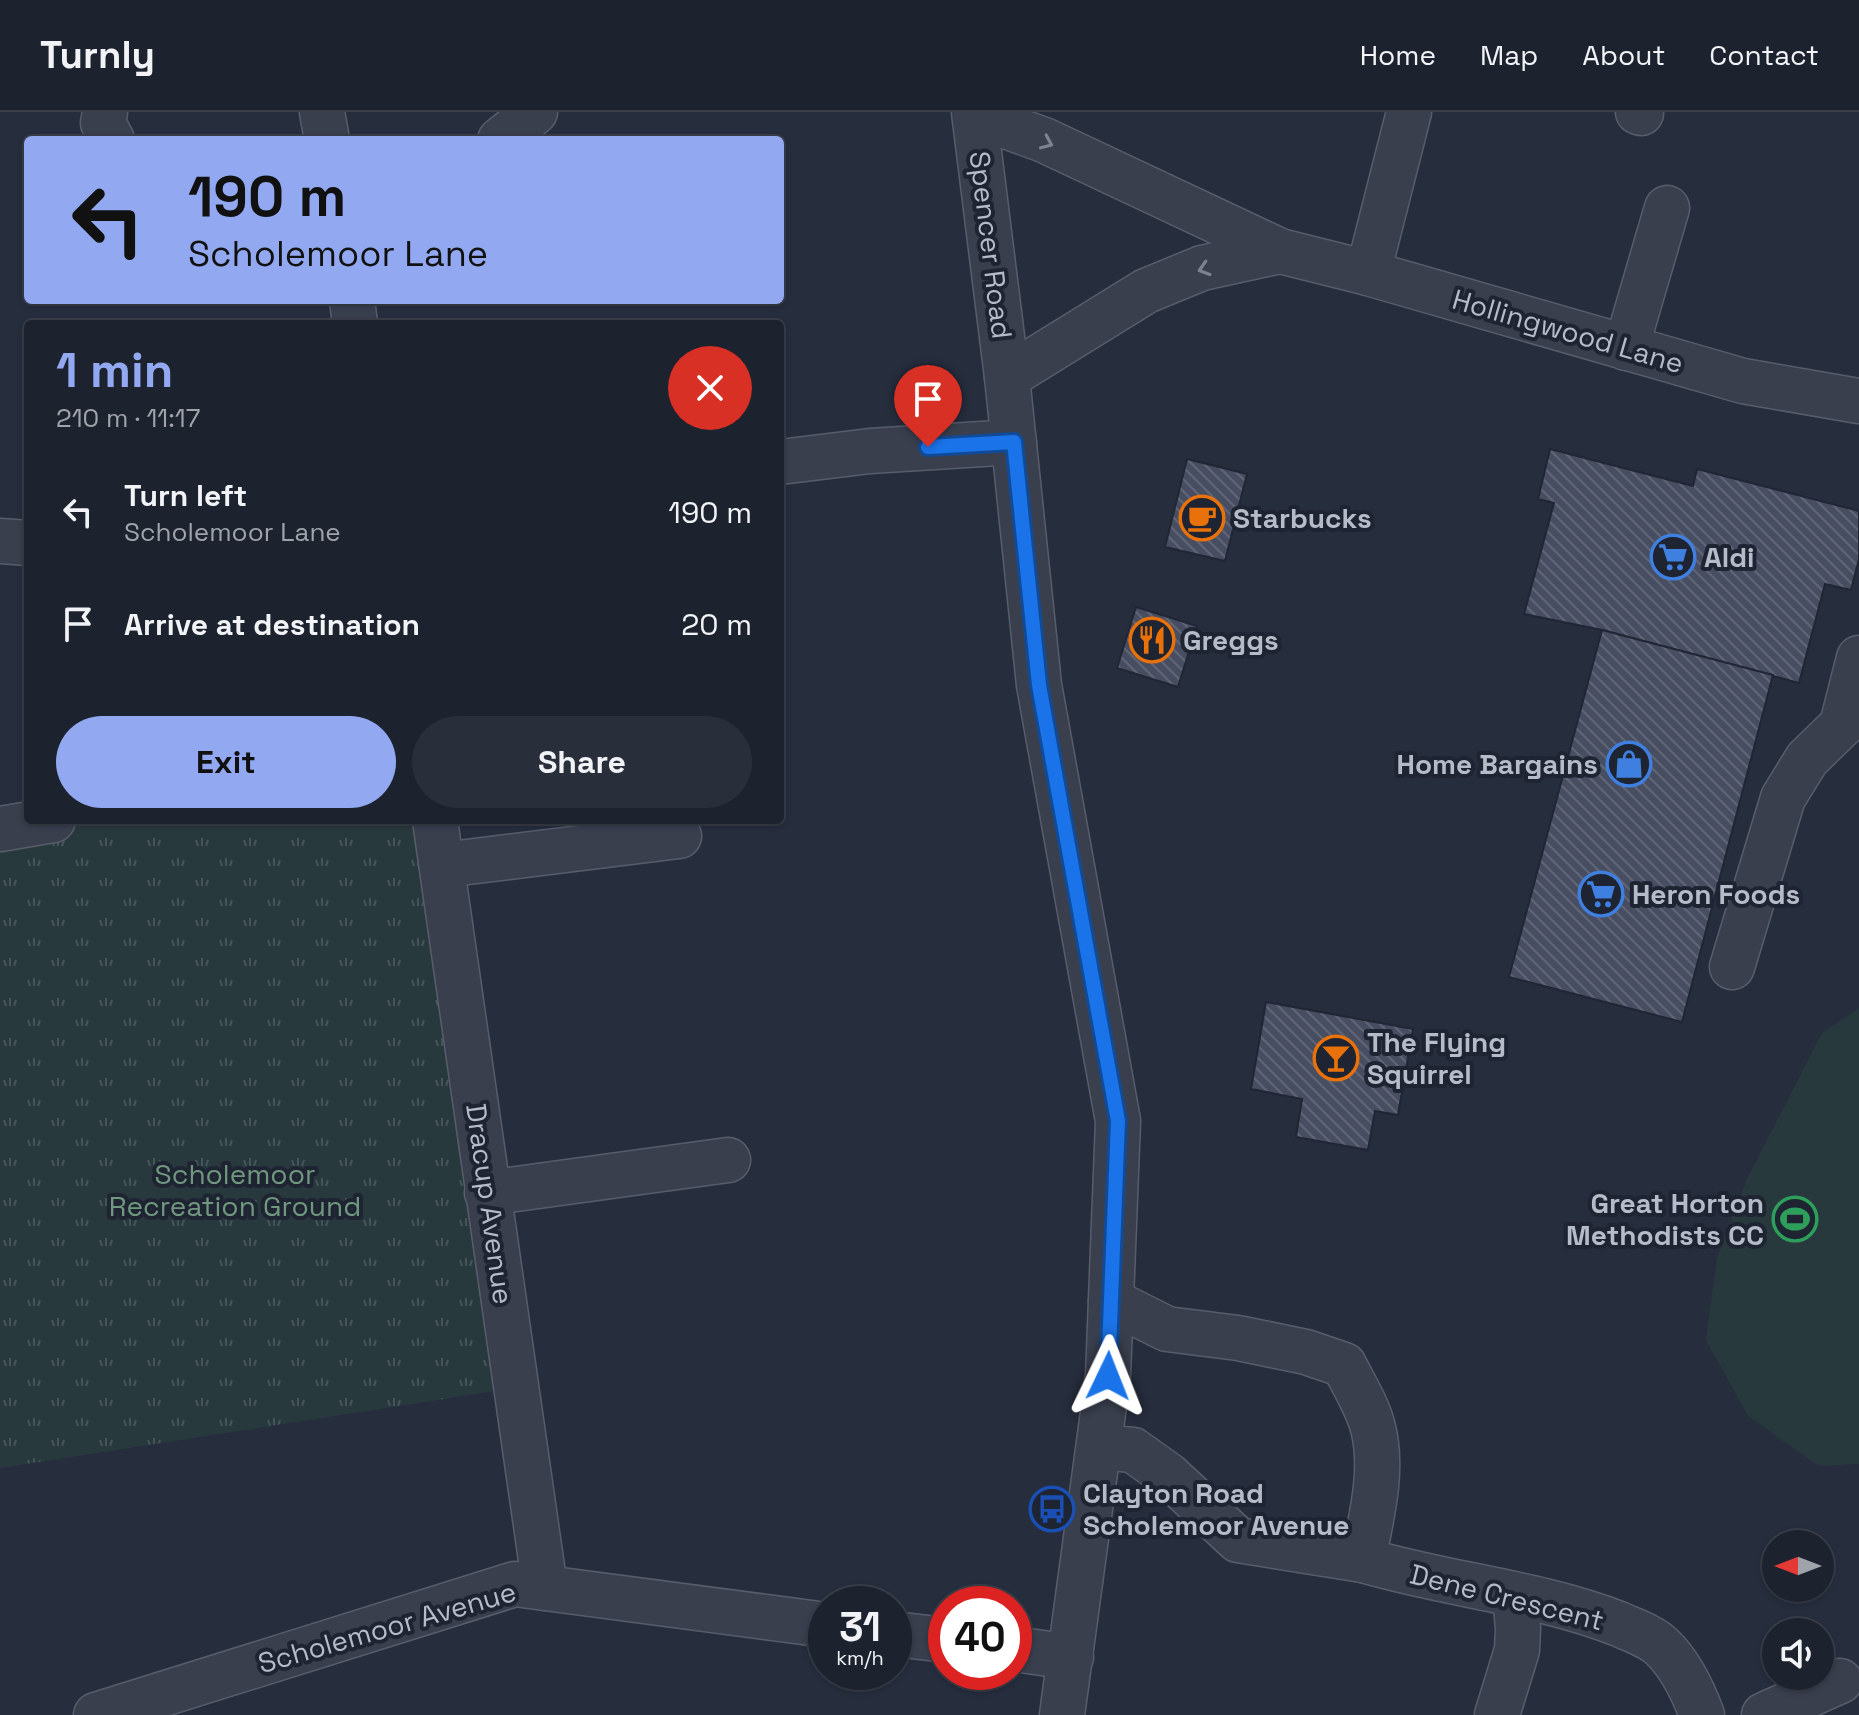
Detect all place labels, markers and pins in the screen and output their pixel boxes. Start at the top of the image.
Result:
pin [894,365,962,447]
cafe icon: Starbucks [1178,494,1226,542]
place label: Starbucks [1233,500,1372,536]
supermarket icon: Aldi [1649,533,1697,581]
place label: Aldi [1704,539,1755,575]
restaurant icon: Greggs [1128,616,1176,664]
place label: Greggs [1183,622,1279,658]
shop icon: Home Bargains [1605,740,1653,788]
place label: Home Bargains [1397,746,1598,782]
supermarket icon: Heron Foods [1577,870,1625,918]
place label: Heron Foods [1632,876,1800,912]
place label: The Flying Squirrel [1367,1024,1506,1092]
bar icon: The Flying Squirrel [1312,1034,1360,1082]
place label: Great Horton Methodists CC [1566,1185,1764,1253]
sports icon: Great Horton Methodists CC [1771,1195,1819,1243]
place label: Clayton Road Scholemoor Avenue [1083,1475,1349,1543]
bus stop icon: Clayton Road Scholemoor Avenue [1028,1485,1076,1533]

